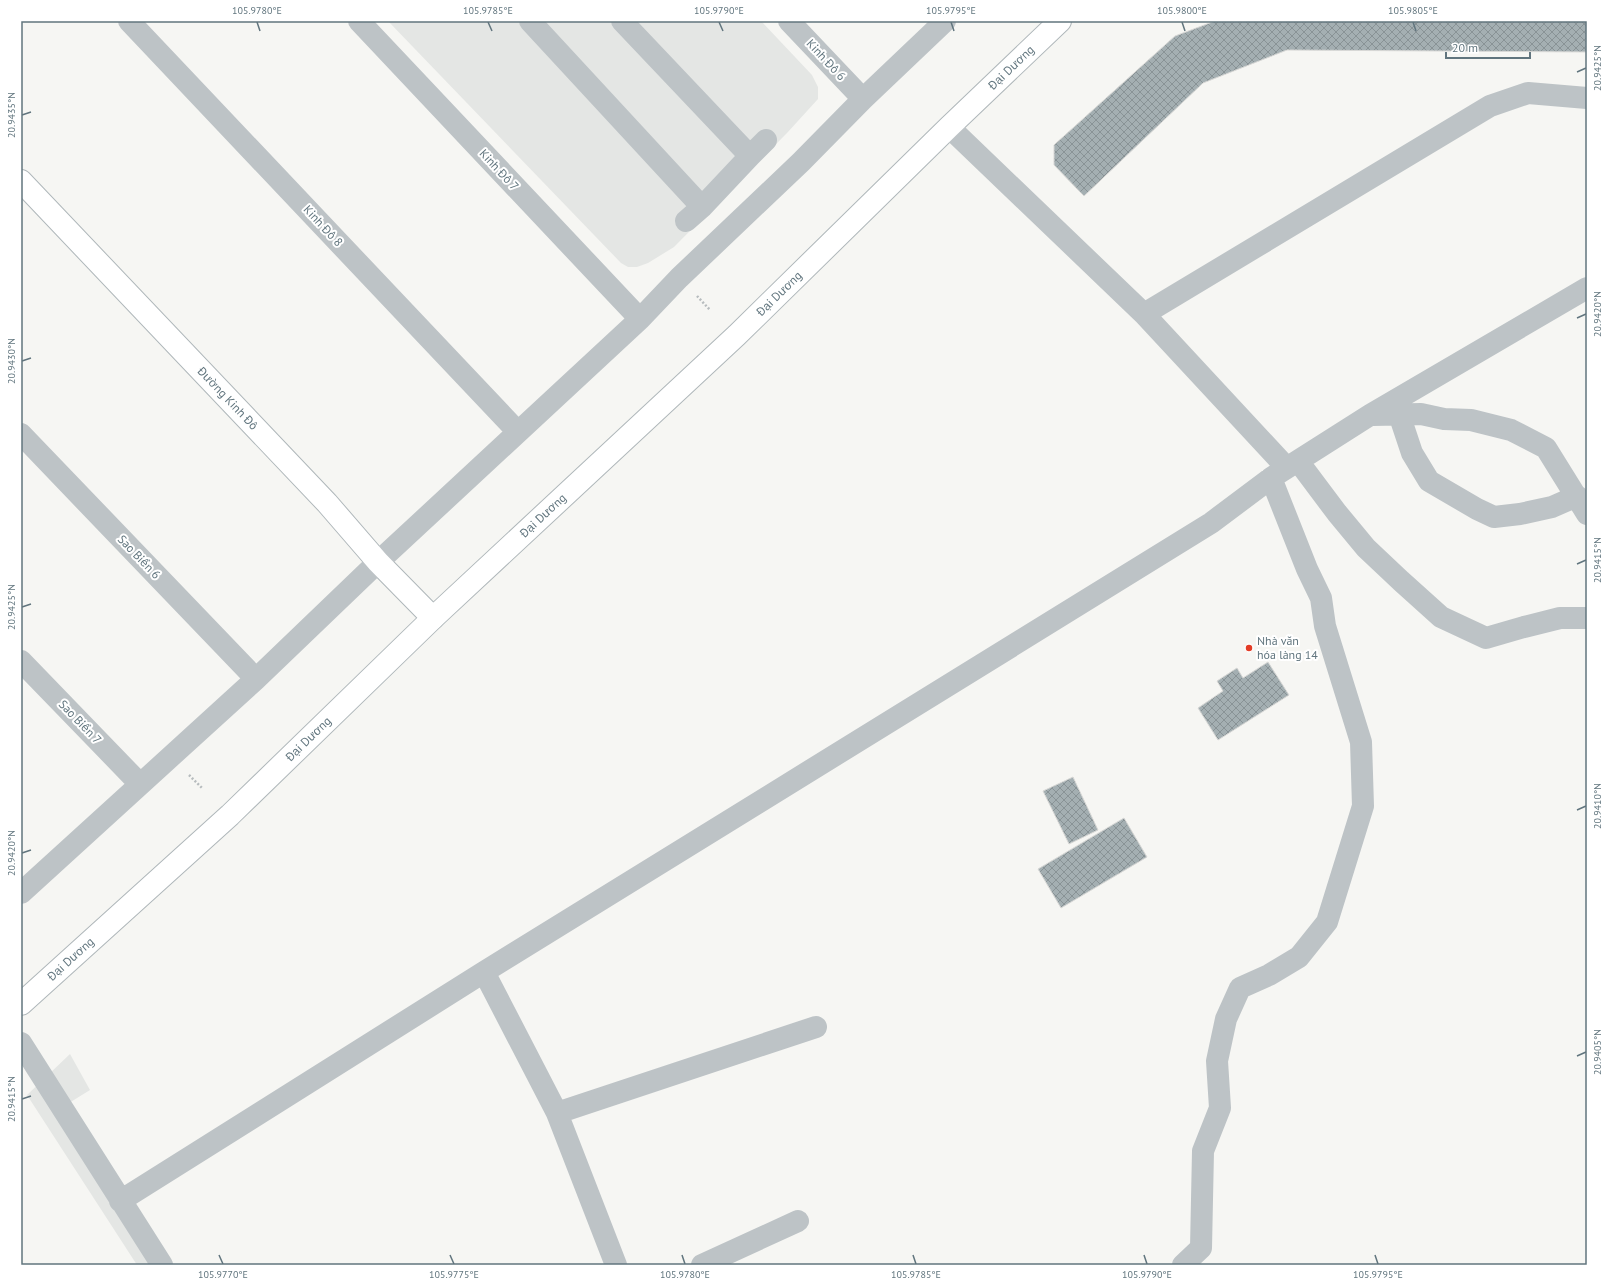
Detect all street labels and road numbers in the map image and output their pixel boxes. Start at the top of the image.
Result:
street label: Kinh Đô 6 [804,36,849,83]
street label: Đại Dương [984,42,1037,93]
street label: Kinh Đô 7 [477,146,522,193]
street label: Kinh Đô 8 [301,202,346,249]
street label: Đại Dương [752,268,805,320]
street label: Đường Kinh Đô [194,363,261,433]
street label: Đại Dương [516,490,569,541]
street label: Sao Biển 6 [115,532,164,582]
street label: Sao Biển 7 [56,697,105,747]
street label: Đại Dương [281,713,334,765]
street label: Đại Dương [43,934,97,984]

